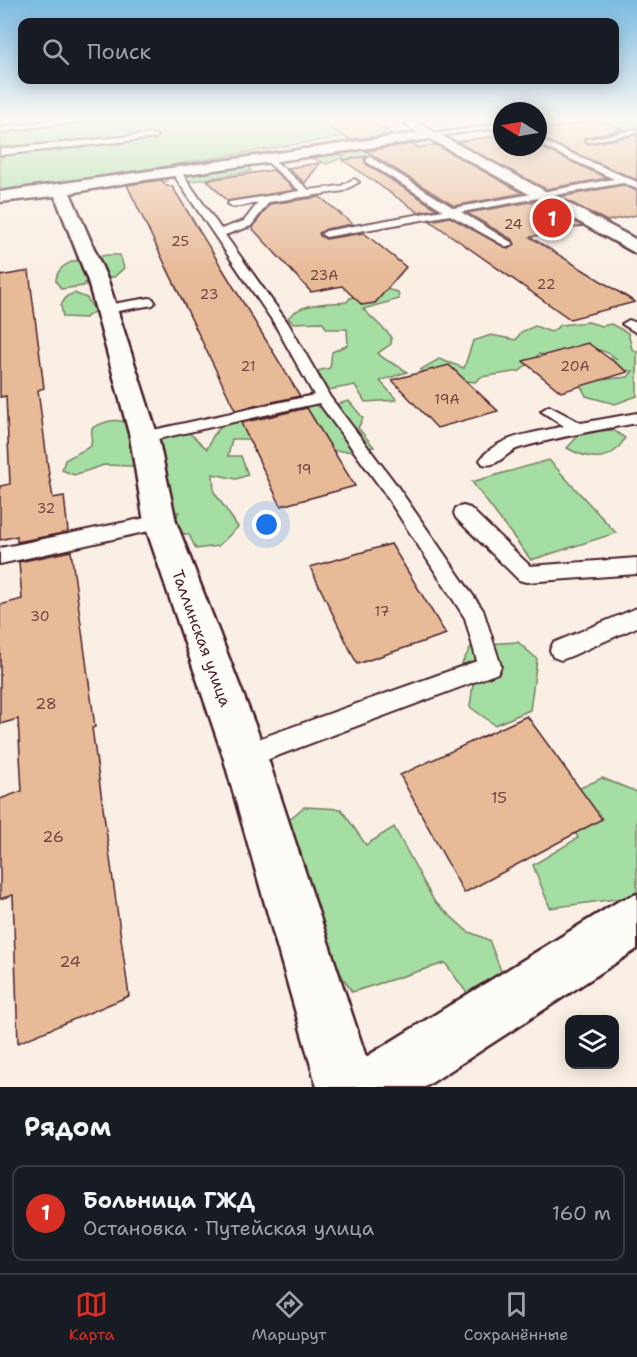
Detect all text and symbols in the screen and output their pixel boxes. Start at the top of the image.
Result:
search box [18,18,619,84]
icon: search [39,35,72,68]
text: Поиск [87,37,151,66]
north arrow [493,102,547,156]
pin: 1 [532,196,572,240]
house number: 24 [504,215,523,233]
house number: 25 [171,232,189,250]
house number: 23А [309,266,339,284]
house number: 22 [537,275,555,293]
house number: 23 [200,285,218,303]
house number: 21 [241,357,255,375]
house number: 20А [560,357,590,375]
house number: 19А [434,390,460,408]
house number: 19 [296,460,312,478]
house number: 32 [37,499,55,517]
your location [252,510,281,539]
street label: Таллинская улица [167,567,236,710]
house number: 17 [375,602,389,620]
house number: 30 [30,607,50,625]
house number: 28 [35,693,57,714]
house number: 15 [491,787,507,808]
house number: 26 [42,826,64,847]
house number: 24 [59,951,81,972]
map controls [565,1015,619,1069]
button: layers [565,1015,619,1069]
text: Рядом [24,1109,111,1144]
text: Больница ГЖД [83,1186,255,1215]
text: 1 [41,1200,50,1226]
text: 160 m [552,1200,611,1226]
text: Остановка · Путейская улица [83,1215,374,1241]
tab: Карта [69,1288,114,1345]
tab: Маршрут [252,1288,326,1345]
tab: Сохранённые [464,1288,568,1345]

